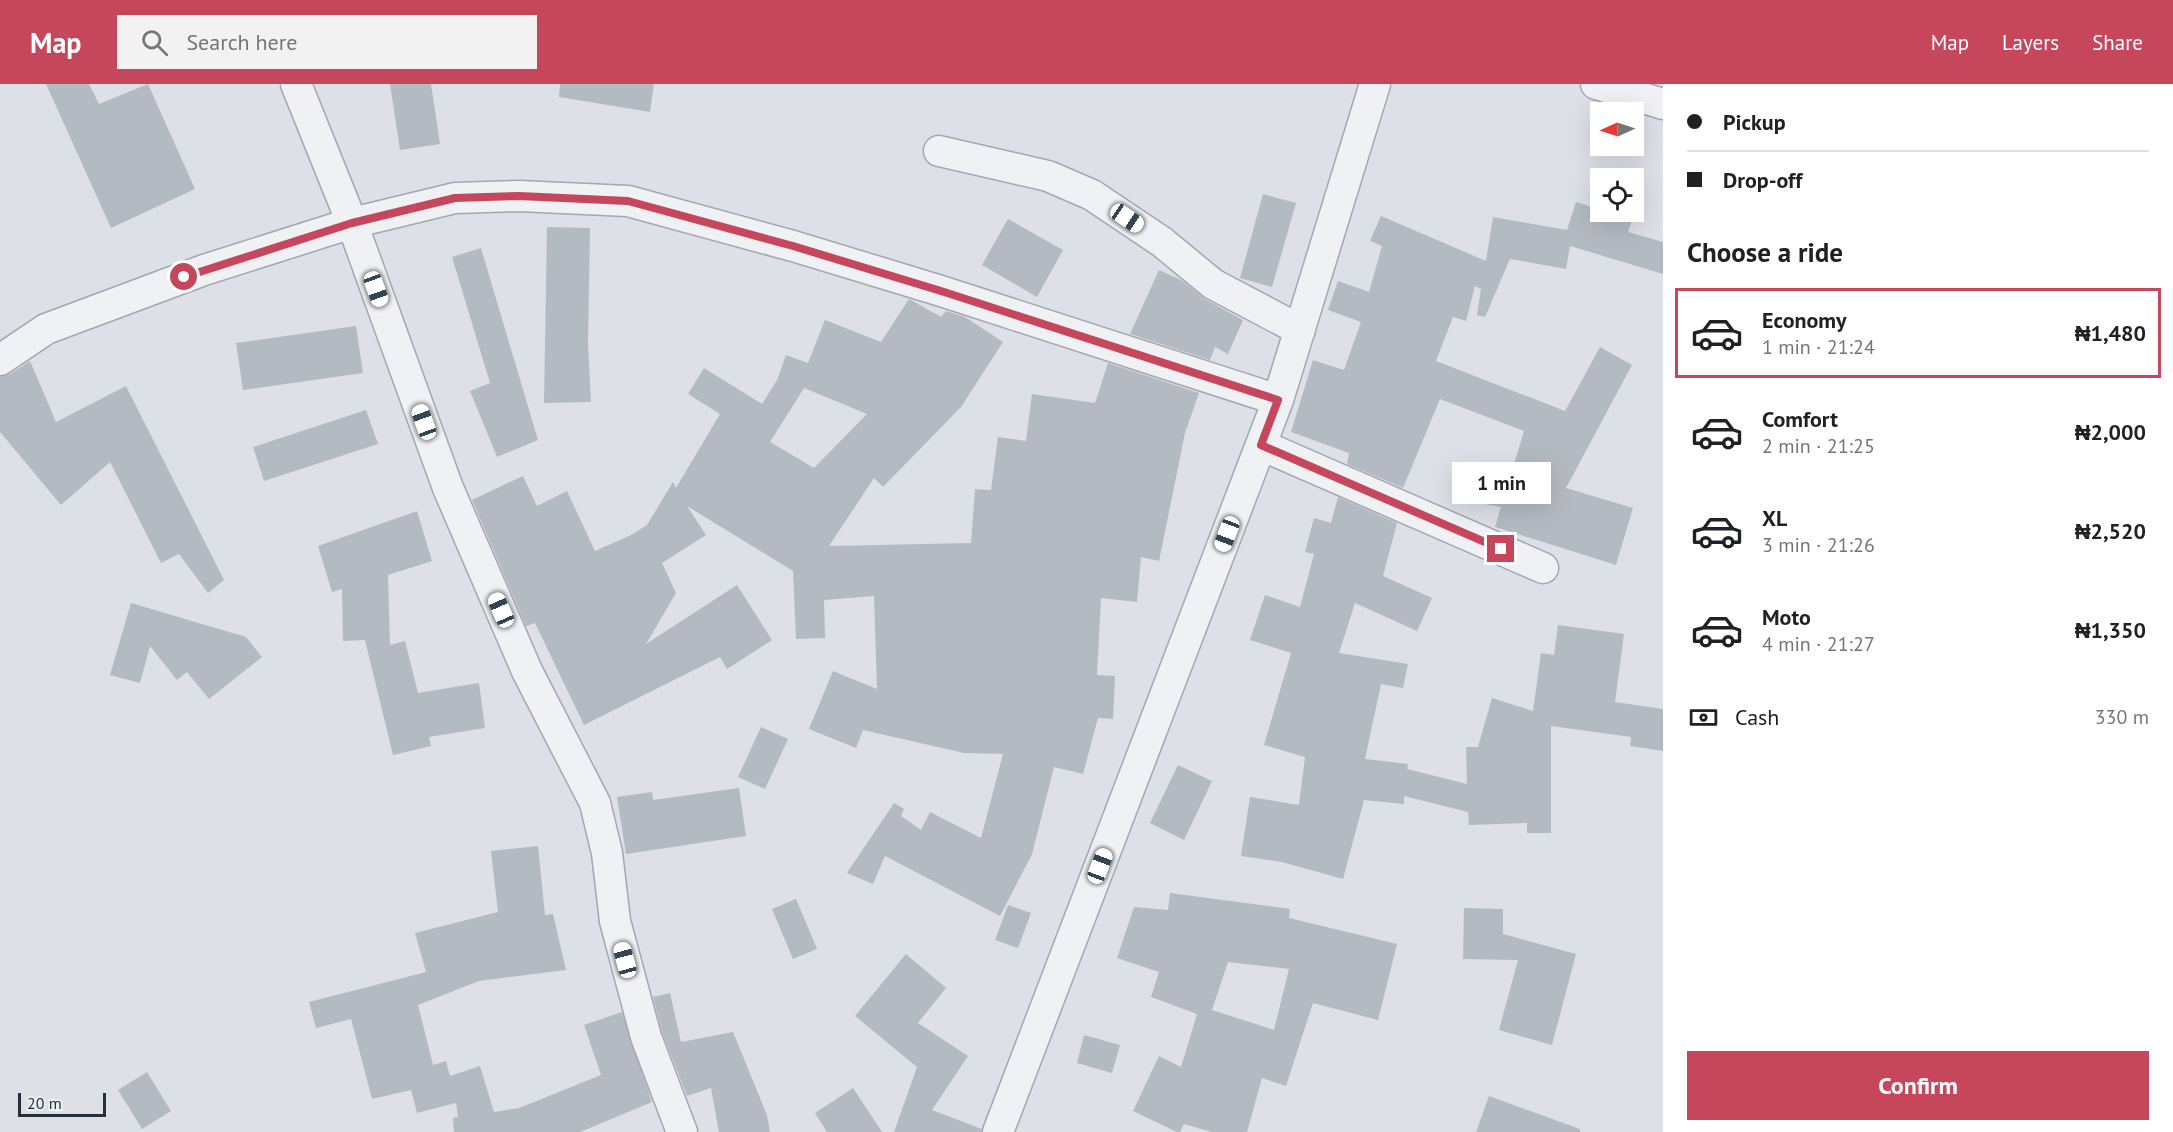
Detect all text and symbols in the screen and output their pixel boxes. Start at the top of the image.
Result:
search box [117,15,537,69]
text: Map [30,24,81,61]
icon: search [138,26,171,59]
text: Search here [186,28,297,56]
text: Map [1931,29,1969,56]
text: Layers [2002,29,2059,56]
text: Share [2092,29,2143,56]
north arrow [1590,102,1644,156]
map controls [1590,102,1644,222]
text: Pickup [1723,108,1786,136]
text: Drop-off [1723,166,1802,194]
button: locate [1590,168,1644,222]
car [1107,200,1147,236]
text: Choose a ride [1687,235,1843,269]
route start [170,263,197,290]
car [361,269,391,309]
icon: car [1690,306,1744,360]
text: Economy [1762,306,1846,334]
text: ₦1,480 [2075,319,2146,347]
text: 1 min · 21:24 [1762,334,1875,360]
car [409,402,439,442]
icon: car [1690,405,1744,459]
text: Comfort [1762,405,1838,433]
text: ₦2,000 [2075,418,2146,446]
text: 2 min · 21:25 [1762,433,1875,459]
callout: 1 min [1452,462,1550,504]
text: 1 min [1477,470,1526,496]
icon: car [1690,504,1744,558]
text: XL [1762,504,1787,532]
car [1212,514,1242,554]
text: ₦2,520 [2075,517,2146,545]
text: 3 min · 21:26 [1762,532,1875,558]
route end [1487,535,1514,562]
car [485,590,517,630]
icon: car [1690,603,1744,657]
text: Moto [1762,603,1811,631]
text: ₦1,350 [2075,616,2146,644]
text: 4 min · 21:27 [1762,631,1875,657]
icon: cash [1687,701,1720,734]
text: Cash [1735,703,1779,731]
text: 330 m [2095,704,2149,730]
car [1085,846,1115,886]
car [612,940,638,980]
button: Confirm [1687,1051,2149,1120]
scale bar [18,1090,106,1118]
text: 20 m [27,1093,62,1113]

